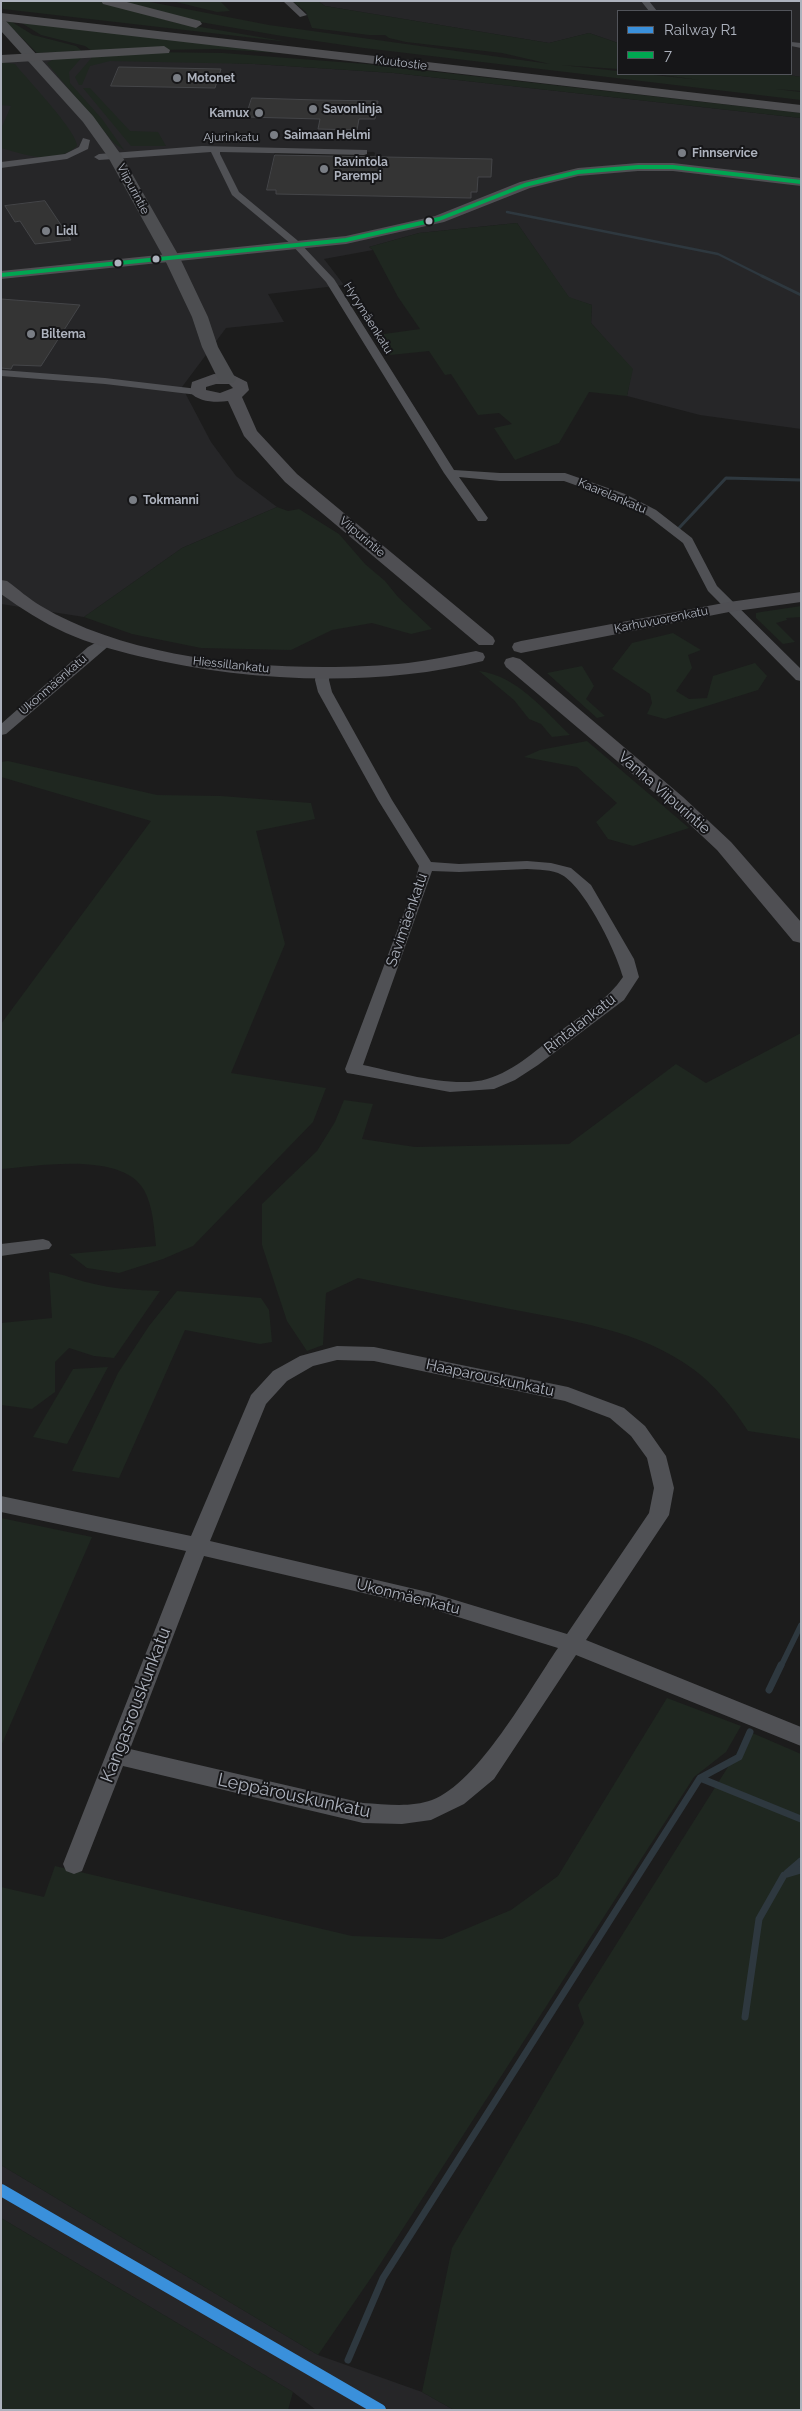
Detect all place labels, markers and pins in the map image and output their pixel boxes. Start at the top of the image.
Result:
place label: Motonet [187,71,235,85]
marker: Motonet [171,72,183,84]
place label: Savonlinja [323,102,382,116]
marker: Savonlinja [307,103,319,115]
place label: Kamux [209,106,249,120]
marker: Kamux [253,107,265,119]
place label: Saimaan Helmi [284,128,370,142]
marker: Saimaan Helmi [268,129,280,141]
place label: Finnservice [692,146,758,160]
marker: Finnservice [676,147,688,159]
place label: Ravintola Parempi [334,155,388,183]
marker: Ravintola Parempi [318,163,330,175]
unlabelled marker [424,216,434,226]
place label: Lidl [56,224,78,238]
marker: Lidl [40,225,52,237]
unlabelled marker [151,254,161,264]
unlabelled marker [113,258,123,268]
place label: Biltema [41,327,86,341]
marker: Biltema [25,328,37,340]
place label: Tokmanni [143,493,199,507]
marker: Tokmanni [127,494,139,506]

